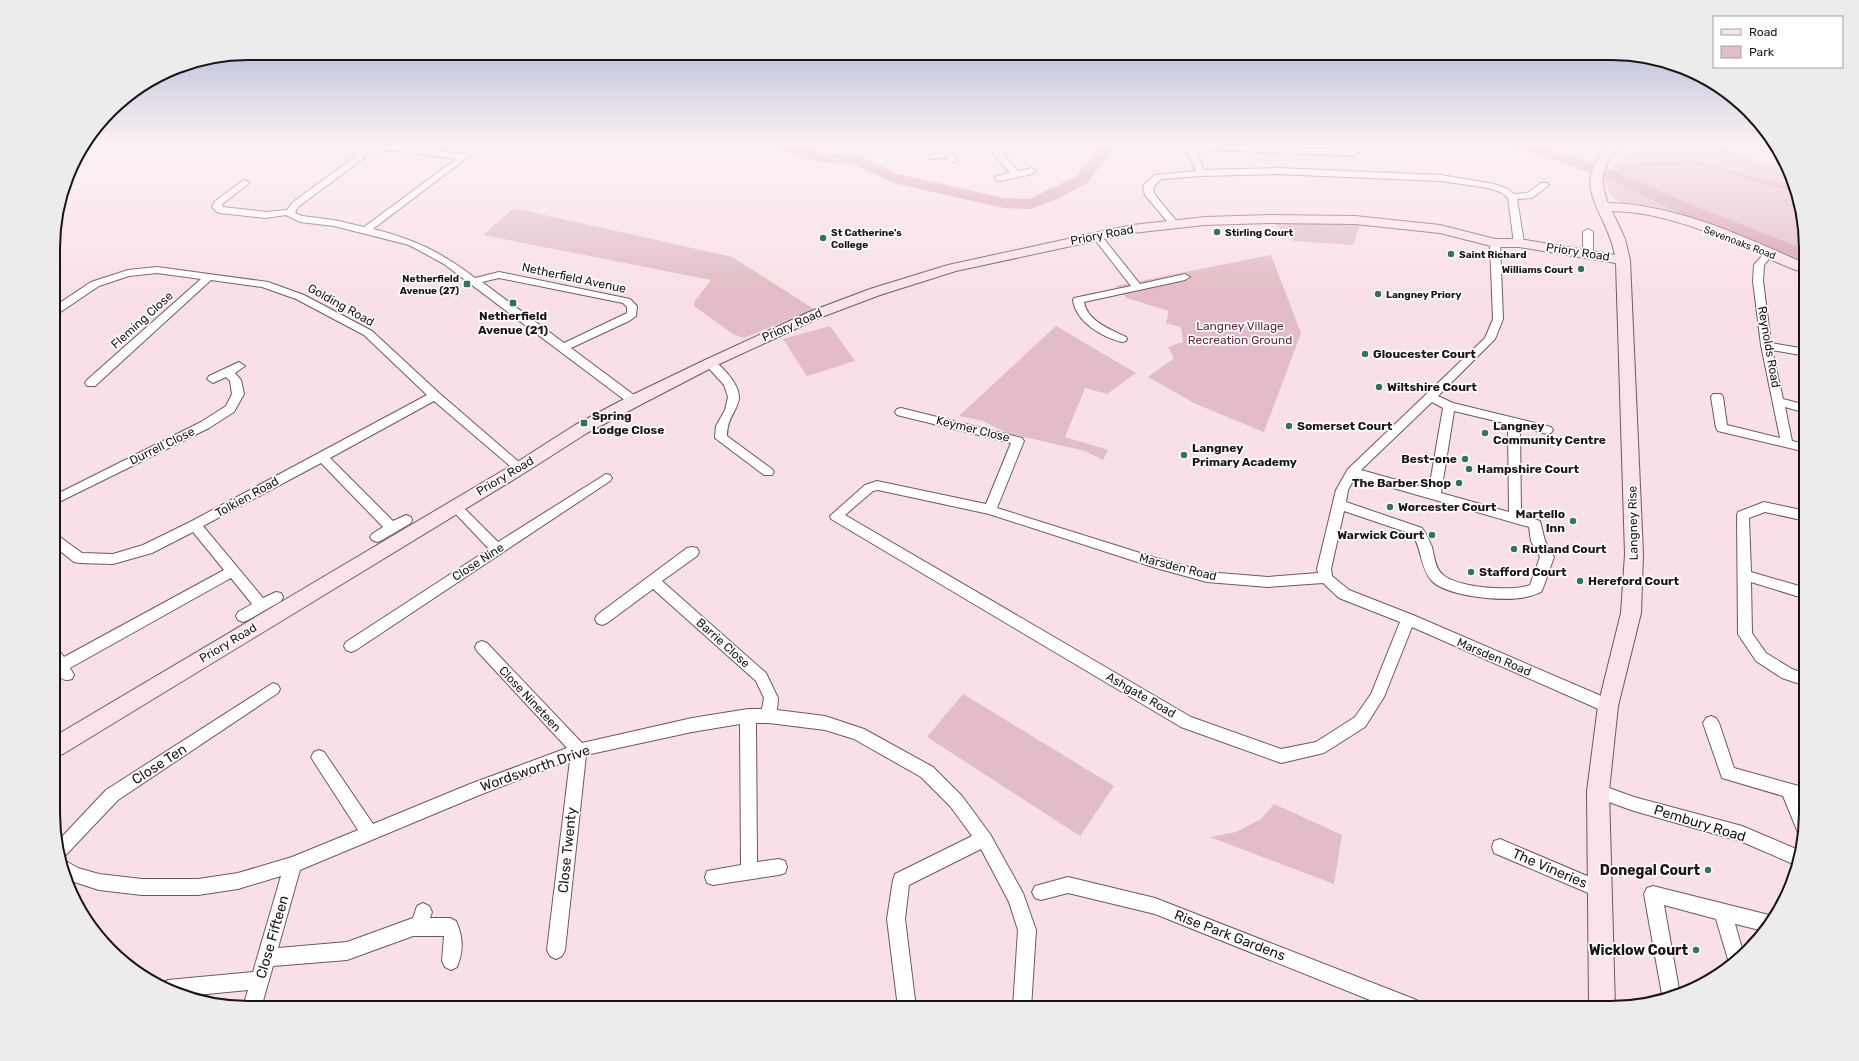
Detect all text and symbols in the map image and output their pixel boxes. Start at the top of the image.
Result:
legend [1713,16,1843,68]
text: Road [1749,25,1777,39]
text: Park [1749,45,1775,59]
street label: Priory Road [1069,222,1135,248]
street label: Sevenoaks Road [1702,224,1777,262]
place label: St Catherine's College [831,227,902,251]
marker: Stirling Court [1212,227,1222,237]
place label: Stirling Court [1225,227,1293,239]
marker: St Catherine's College [818,233,828,243]
street label: Priory Road [1545,240,1611,264]
marker: Saint Richard [1446,249,1456,259]
place label: Saint Richard [1459,249,1526,261]
street label: Netherfield Avenue [521,260,628,296]
place label: Williams Court [1502,264,1573,276]
marker: Williams Court [1576,264,1586,274]
place label: Netherfield Avenue (27) [400,273,459,297]
marker: Netherfield Avenue (27) [462,279,472,289]
street label: Golding Road [305,281,377,329]
street label: Fleming Close [108,288,176,351]
marker: Langney Priory [1373,289,1383,299]
place label: Langney Priory [1386,289,1461,301]
marker: Netherfield Avenue (21) [508,298,518,308]
street label: Reynolds Road [1755,305,1783,389]
street label: Priory Road [760,306,824,344]
place label: Netherfield Avenue (21) [478,309,548,337]
park label: Langney Village Recreation Ground [1188,319,1292,347]
place label: Gloucester Court [1373,347,1476,361]
marker: Gloucester Court [1360,349,1370,359]
place label: Wiltshire Court [1387,380,1477,394]
marker: Wiltshire Court [1374,382,1384,392]
place label: Spring Lodge Close [592,409,664,437]
street label: Keymer Close [935,413,1011,445]
marker: Spring Lodge Close [579,418,589,428]
place label: Somerset Court [1297,419,1393,433]
place label: Langney Community Centre [1493,419,1606,447]
marker: Somerset Court [1284,421,1294,431]
street label: Durrell Close [127,424,197,468]
marker: Langney Community Centre [1480,428,1490,438]
place label: Langney Primary Academy [1192,441,1297,469]
marker: Langney Primary Academy [1179,450,1189,460]
place label: Best-one [1401,452,1457,466]
street label: Priory Road [474,453,536,499]
marker: Best-one [1460,454,1470,464]
place label: Hampshire Court [1477,462,1579,476]
marker: Hampshire Court [1464,464,1474,474]
street label: Tolkien Road [213,474,281,520]
place label: The Barber Shop [1352,476,1451,490]
marker: The Barber Shop [1454,478,1464,488]
street label: Langney Rise [1625,485,1641,560]
place label: Worcester Court [1398,500,1497,514]
marker: Worcester Court [1385,502,1395,512]
place label: Martello Inn [1516,507,1565,535]
marker: Martello Inn [1568,516,1578,526]
place label: Warwick Court [1337,528,1424,542]
marker: Warwick Court [1427,530,1437,540]
street label: Close Nine [450,540,507,584]
place label: Rutland Court [1522,542,1607,556]
marker: Rutland Court [1509,544,1519,554]
street label: Marsden Road [1138,551,1218,583]
place label: Stafford Court [1479,565,1567,579]
marker: Stafford Court [1466,567,1476,577]
place label: Hereford Court [1588,574,1680,588]
marker: Hereford Court [1575,576,1585,586]
street label: Barrie Close [693,615,753,671]
street label: Priory Road [197,620,259,666]
street label: Marsden Road [1455,635,1533,679]
street label: Close Nineteen [496,663,564,735]
street label: Ashgate Road [1104,669,1178,721]
street label: Close Ten [129,740,190,788]
street label: Wordsworth Drive [478,742,592,795]
street label: Pembury Road [1652,801,1748,846]
street label: Close Twenty [555,806,580,894]
street label: The Vineries [1510,845,1590,892]
place label: Donegal Court [1600,862,1700,879]
marker: Donegal Court [1703,865,1713,875]
street label: Close Fifteen [252,894,292,981]
street label: Rise Park Gardens [1172,906,1288,964]
place label: Wicklow Court [1589,942,1688,959]
marker: Wicklow Court [1691,945,1701,955]

